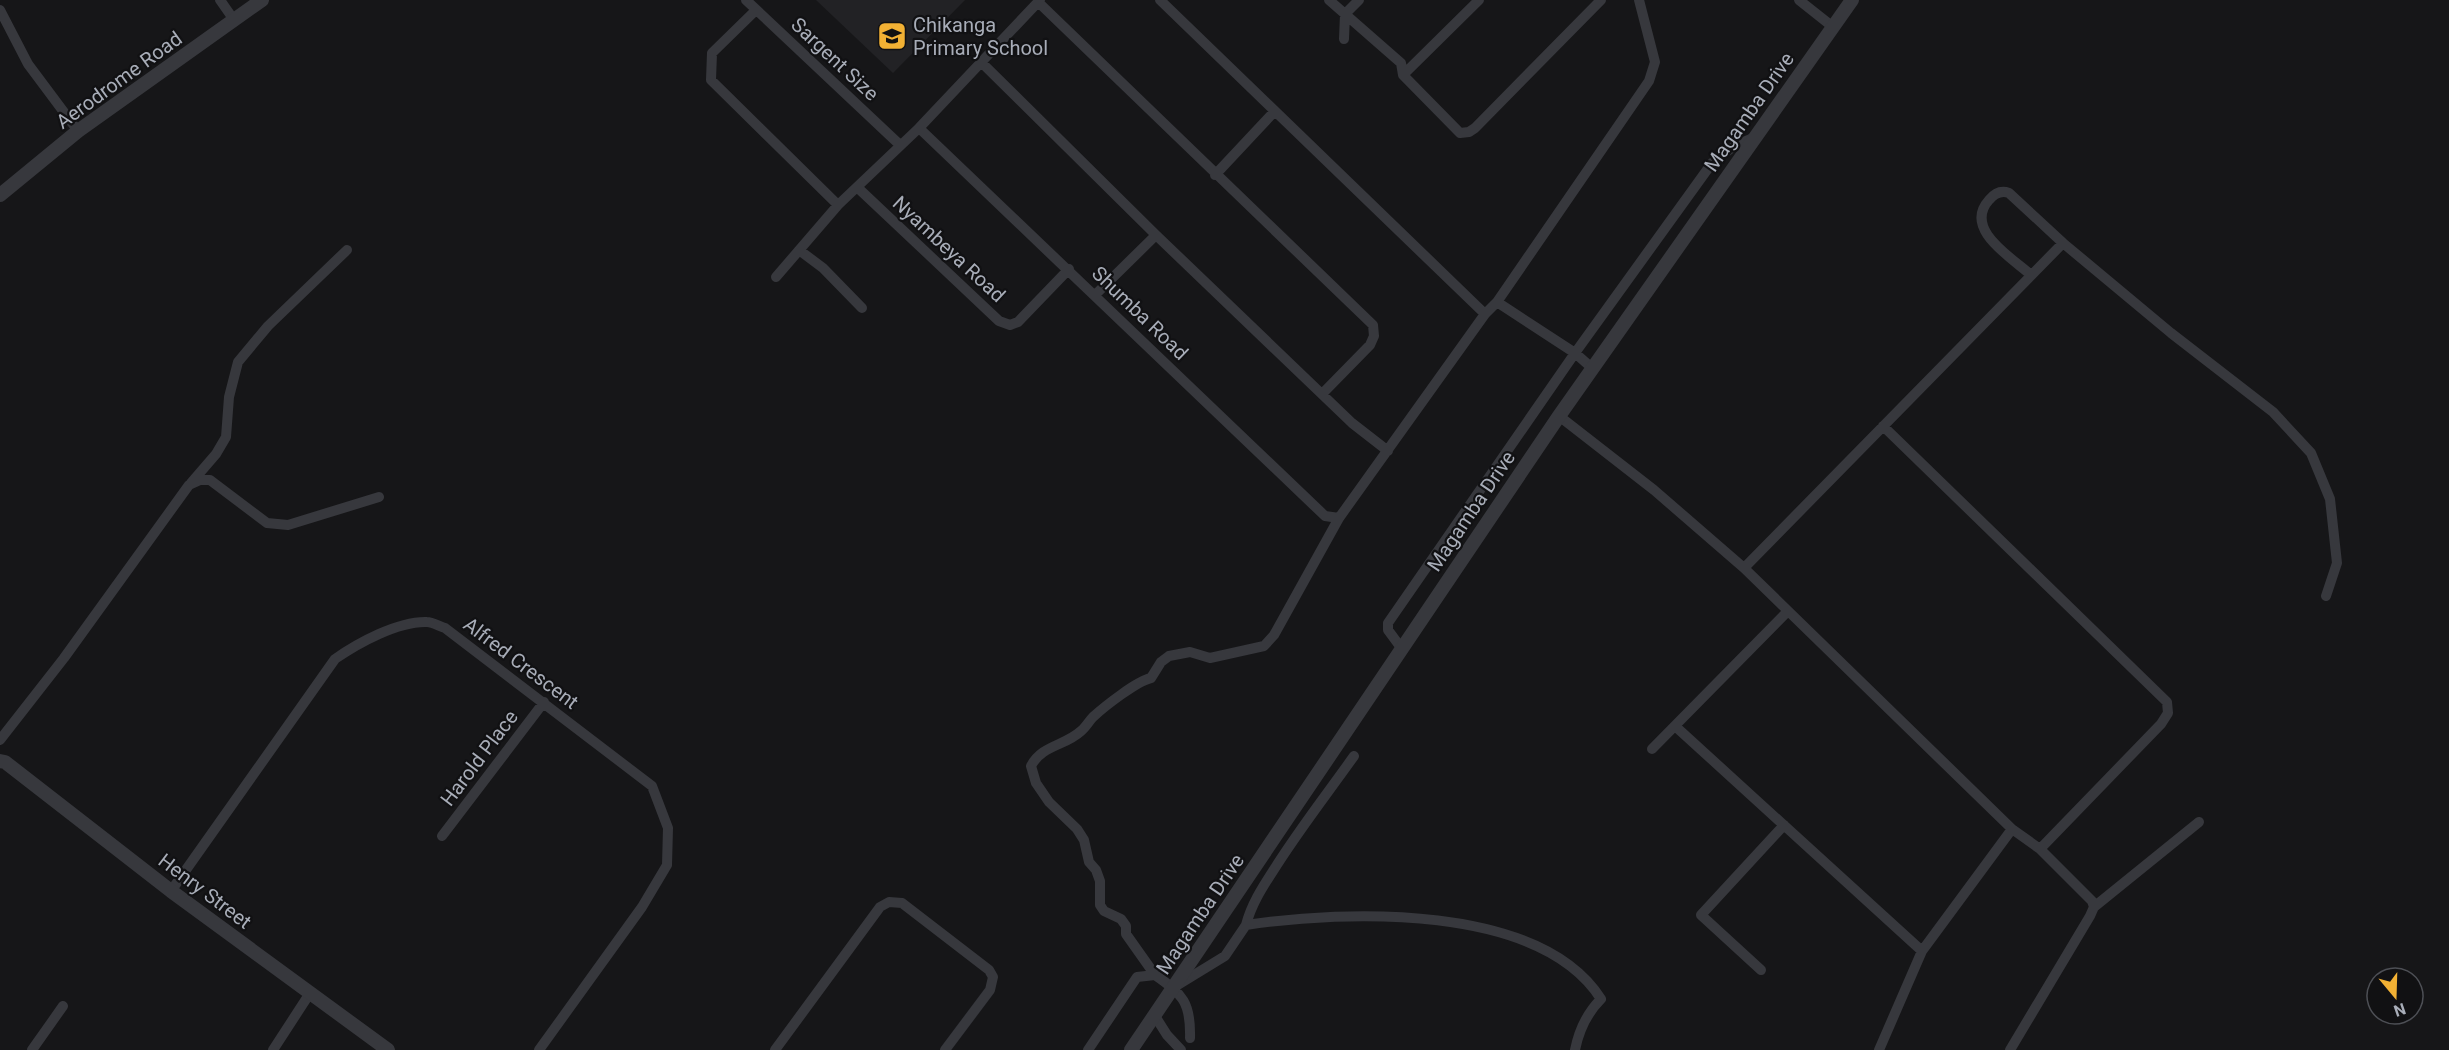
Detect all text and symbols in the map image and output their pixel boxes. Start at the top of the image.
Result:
street label: Sargent Size [786,12,884,106]
place label: Chikanga Primary School [913,13,1048,60]
school or university icon: Chikanga Primary School [876,20,908,52]
street label: Aerodrome Road [51,26,187,134]
street label: Magamba Drive [1699,48,1799,176]
street label: Nyambeya Road [888,191,1010,307]
street label: Shumba Road [1087,261,1193,365]
street label: Magamba Drive [1422,446,1520,576]
street label: Alfred Crescent [459,612,583,714]
street label: Harold Place [435,705,523,811]
street label: Henry Street [154,848,256,934]
street label: Magamba Drive [1151,849,1249,979]
north arrow [2365,966,2425,1026]
text: N [2391,999,2408,1021]

